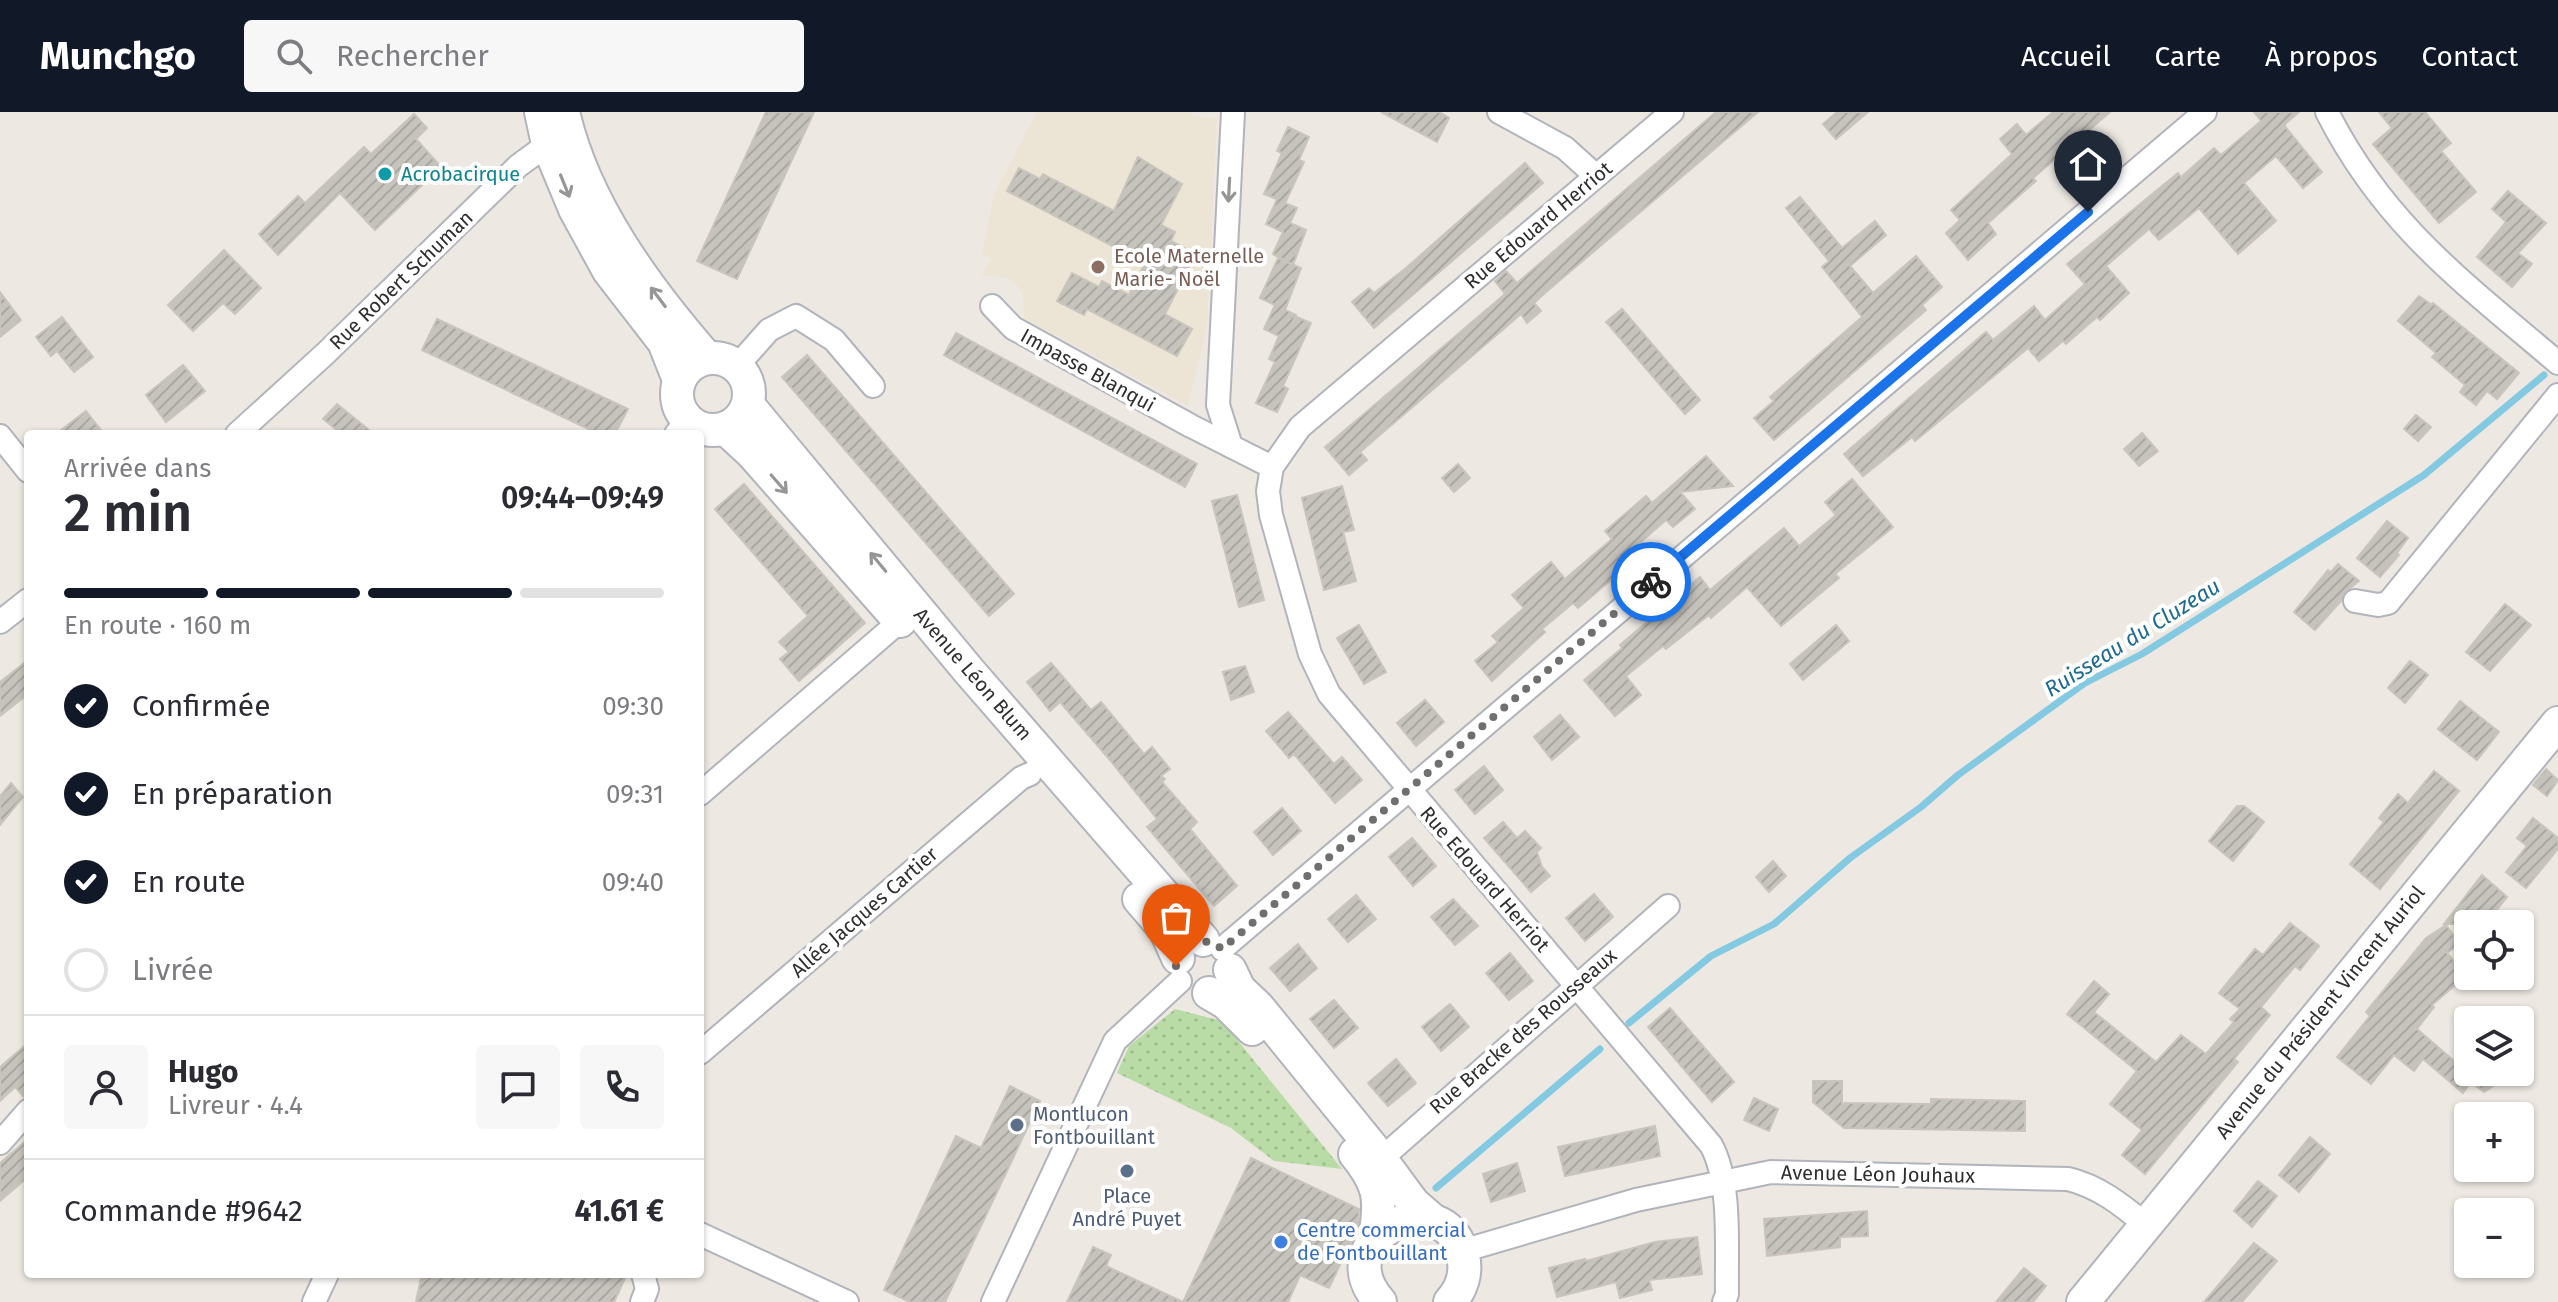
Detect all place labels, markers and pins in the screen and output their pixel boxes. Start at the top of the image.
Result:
pin [2054,130,2122,212]
place label: Acrobacirque [401,162,520,186]
marker: Acrobacirque [376,165,394,183]
place label: Ecole Maternelle Marie- Noël [1114,244,1264,291]
marker: Ecole Maternelle Marie- Noël [1089,258,1107,276]
pin [1142,884,1210,966]
place label: Montlucon Fontbouillant [1033,1102,1156,1149]
marker: Montlucon Fontbouillant [1008,1116,1026,1134]
marker: Place André Puyet [1118,1162,1136,1180]
place label: Place André Puyet [1072,1184,1182,1231]
place label: Centre commercial de Fontbouillant [1297,1218,1466,1265]
marker: Centre commercial de Fontbouillant [1272,1233,1290,1251]

